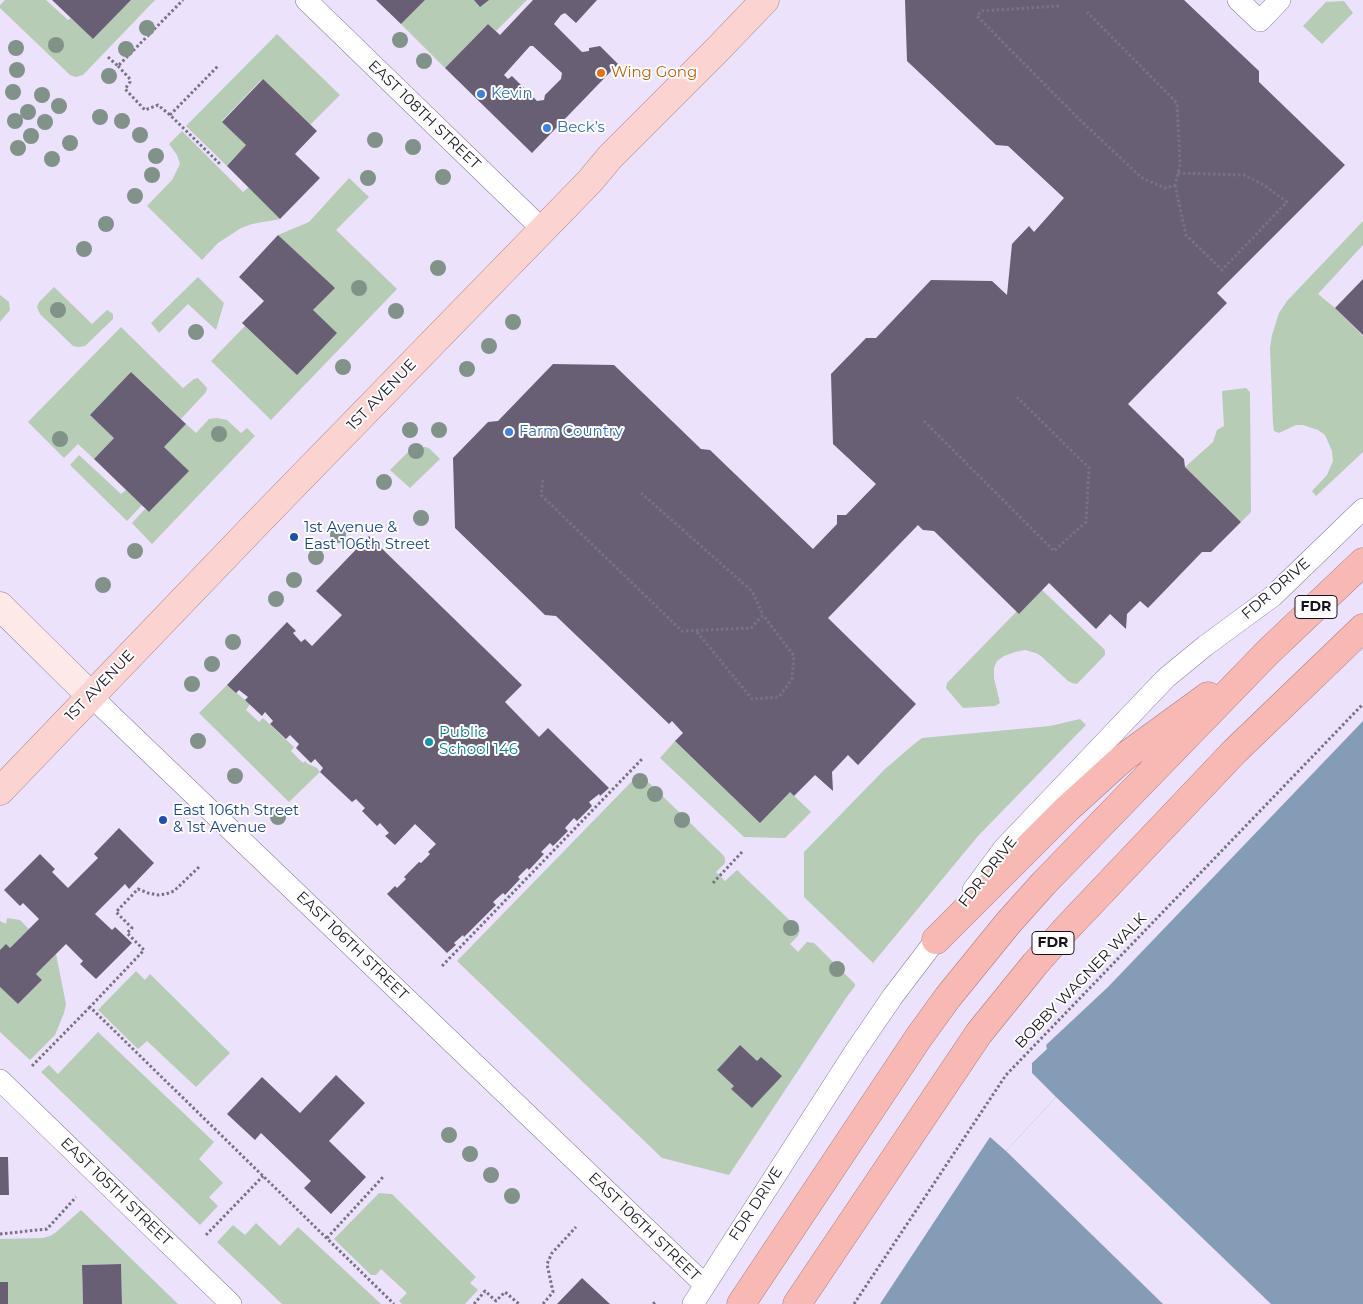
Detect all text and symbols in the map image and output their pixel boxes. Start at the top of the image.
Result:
street label: EAST 108TH STREET [364,57,484,173]
place label: Wing Gong [611,64,697,82]
marker: Wing Gong [595,67,607,79]
place label: Kevin [491,85,533,103]
marker: Kevin [475,88,487,100]
place label: Beck’s [557,119,605,137]
marker: Beck’s [541,122,553,134]
street label: 1ST AVENUE [344,356,420,434]
place label: Farm Country [519,423,623,441]
marker: Farm Country [503,426,515,438]
place label: 1st Avenue & East 106th Street [304,519,430,554]
marker: 1st Avenue & East 106th Street [288,531,300,543]
street label: FDR DRIVE [1238,554,1314,624]
road number: FDR [1295,596,1337,618]
street label: 1ST AVENUE [62,647,138,725]
place label: Public School 146 [439,724,518,759]
marker: Public School 146 [423,736,435,748]
place label: East 106th Street & 1st Avenue [173,802,299,837]
marker: East 106th Street & 1st Avenue [157,814,169,826]
street label: FDR DRIVE [955,833,1021,911]
street label: EAST 106TH STREET [292,888,412,1004]
street label: BOBBY WAGNER WALK [1012,910,1150,1052]
road number: FDR [1032,931,1074,954]
street label: EAST 105TH STREET [57,1134,175,1250]
street label: FDR DRIVE [725,1164,787,1244]
street label: EAST 106TH STREET [584,1169,704,1285]

